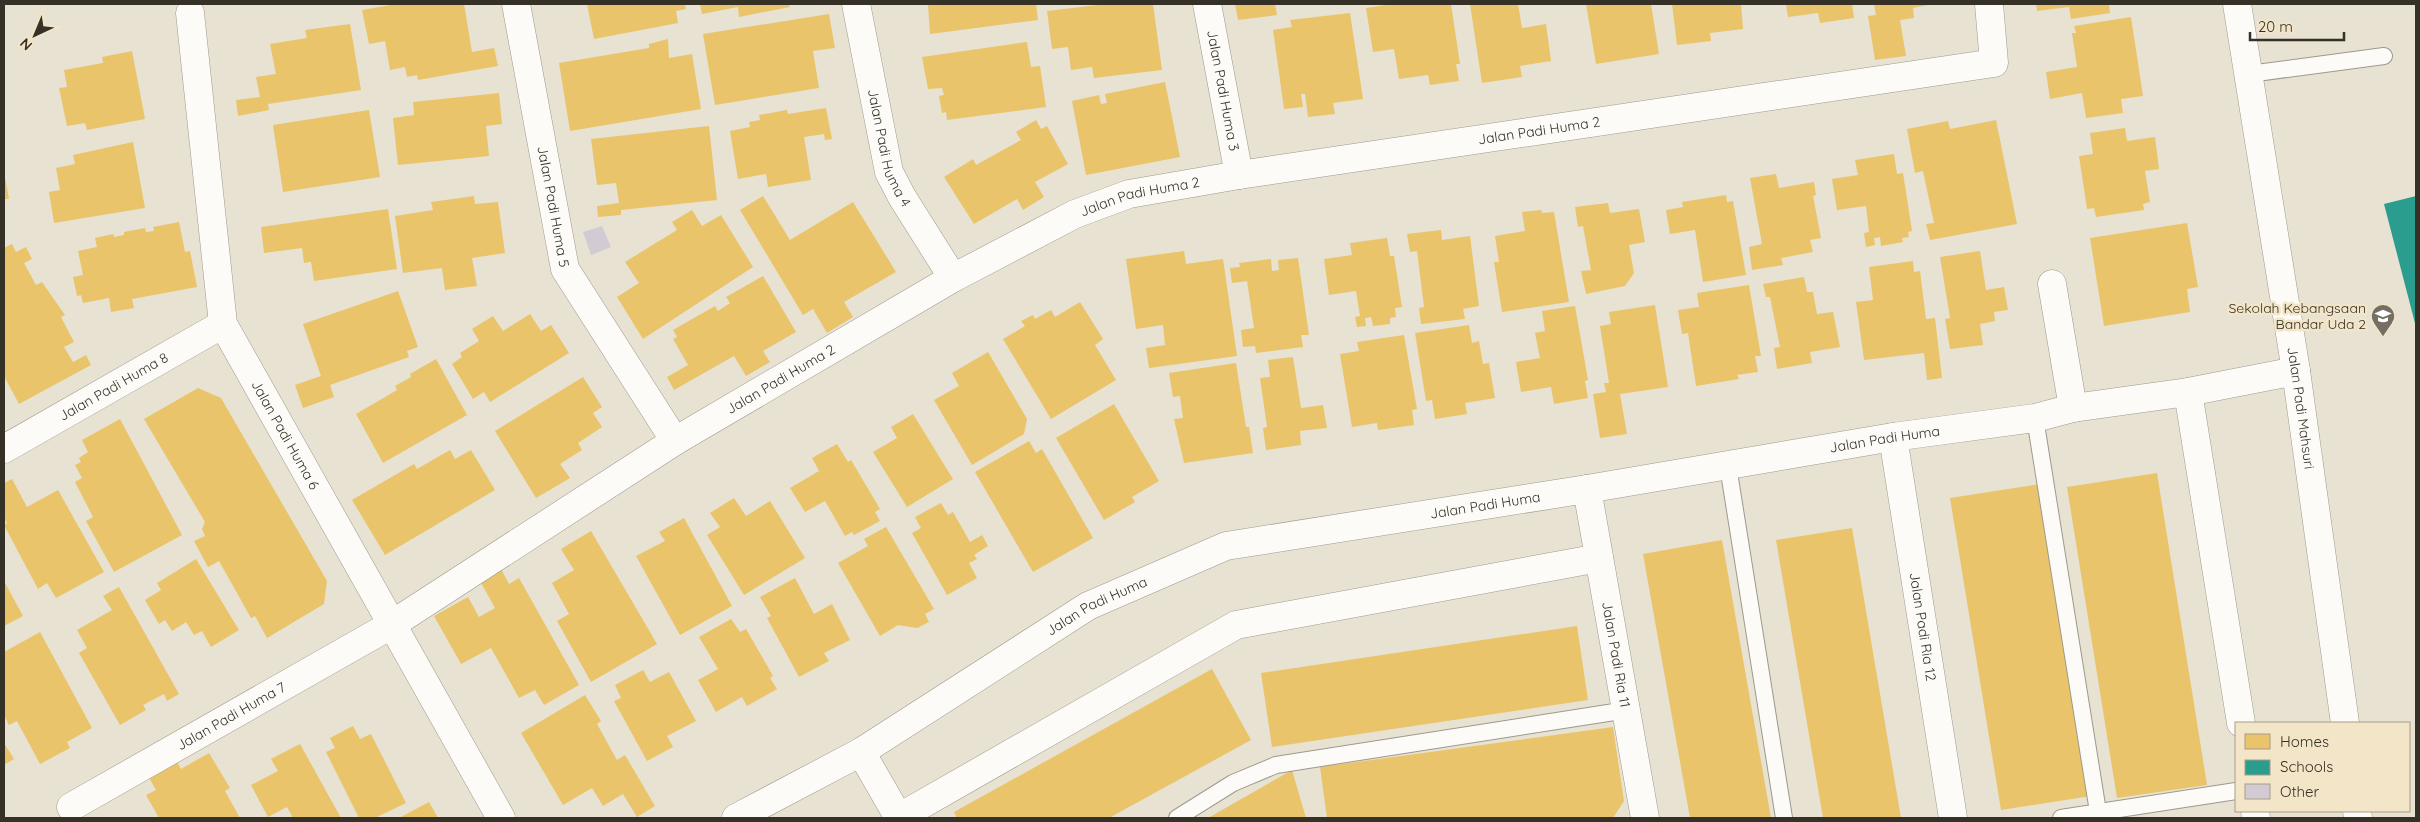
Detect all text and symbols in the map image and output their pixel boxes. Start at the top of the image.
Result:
north arrow [10,10,60,60]
scale bar [2250,10,2344,42]
text: 20 m [2258,17,2293,36]
street label: Jalan Padi Huma 3 [1203,29,1243,152]
text: N [16,34,36,54]
street label: Jalan Padi Huma 4 [864,87,915,210]
street label: Jalan Padi Huma 2 [1477,113,1601,148]
street label: Jalan Padi Huma 5 [533,144,573,269]
street label: Jalan Padi Huma 2 [1077,173,1201,220]
place label: Sekolah Kebangsaan Bandar Uda 2 [2229,299,2366,333]
school or university icon: Sekolah Kebangsaan Bandar Uda 2 [2370,303,2396,337]
street label: Jalan Padi Huma 2 [723,340,839,418]
street label: Jalan Padi Mahsuri [2283,346,2319,470]
street label: Jalan Padi Huma 8 [56,348,171,425]
street label: Jalan Padi Huma 6 [247,377,324,493]
street label: Jalan Padi Huma [1828,422,1941,457]
street label: Jalan Padi Huma [1429,488,1542,523]
street label: Jalan Padi Ria 12 [1905,571,1940,683]
street label: Jalan Padi Huma [1043,572,1150,640]
street label: Jalan Padi Ria 11 [1598,600,1634,709]
street label: Jalan Padi Huma 7 [173,678,289,754]
legend [2235,722,2410,812]
text: Homes [2280,732,2329,751]
text: Schools [2280,757,2333,776]
text: Other [2280,782,2320,801]

